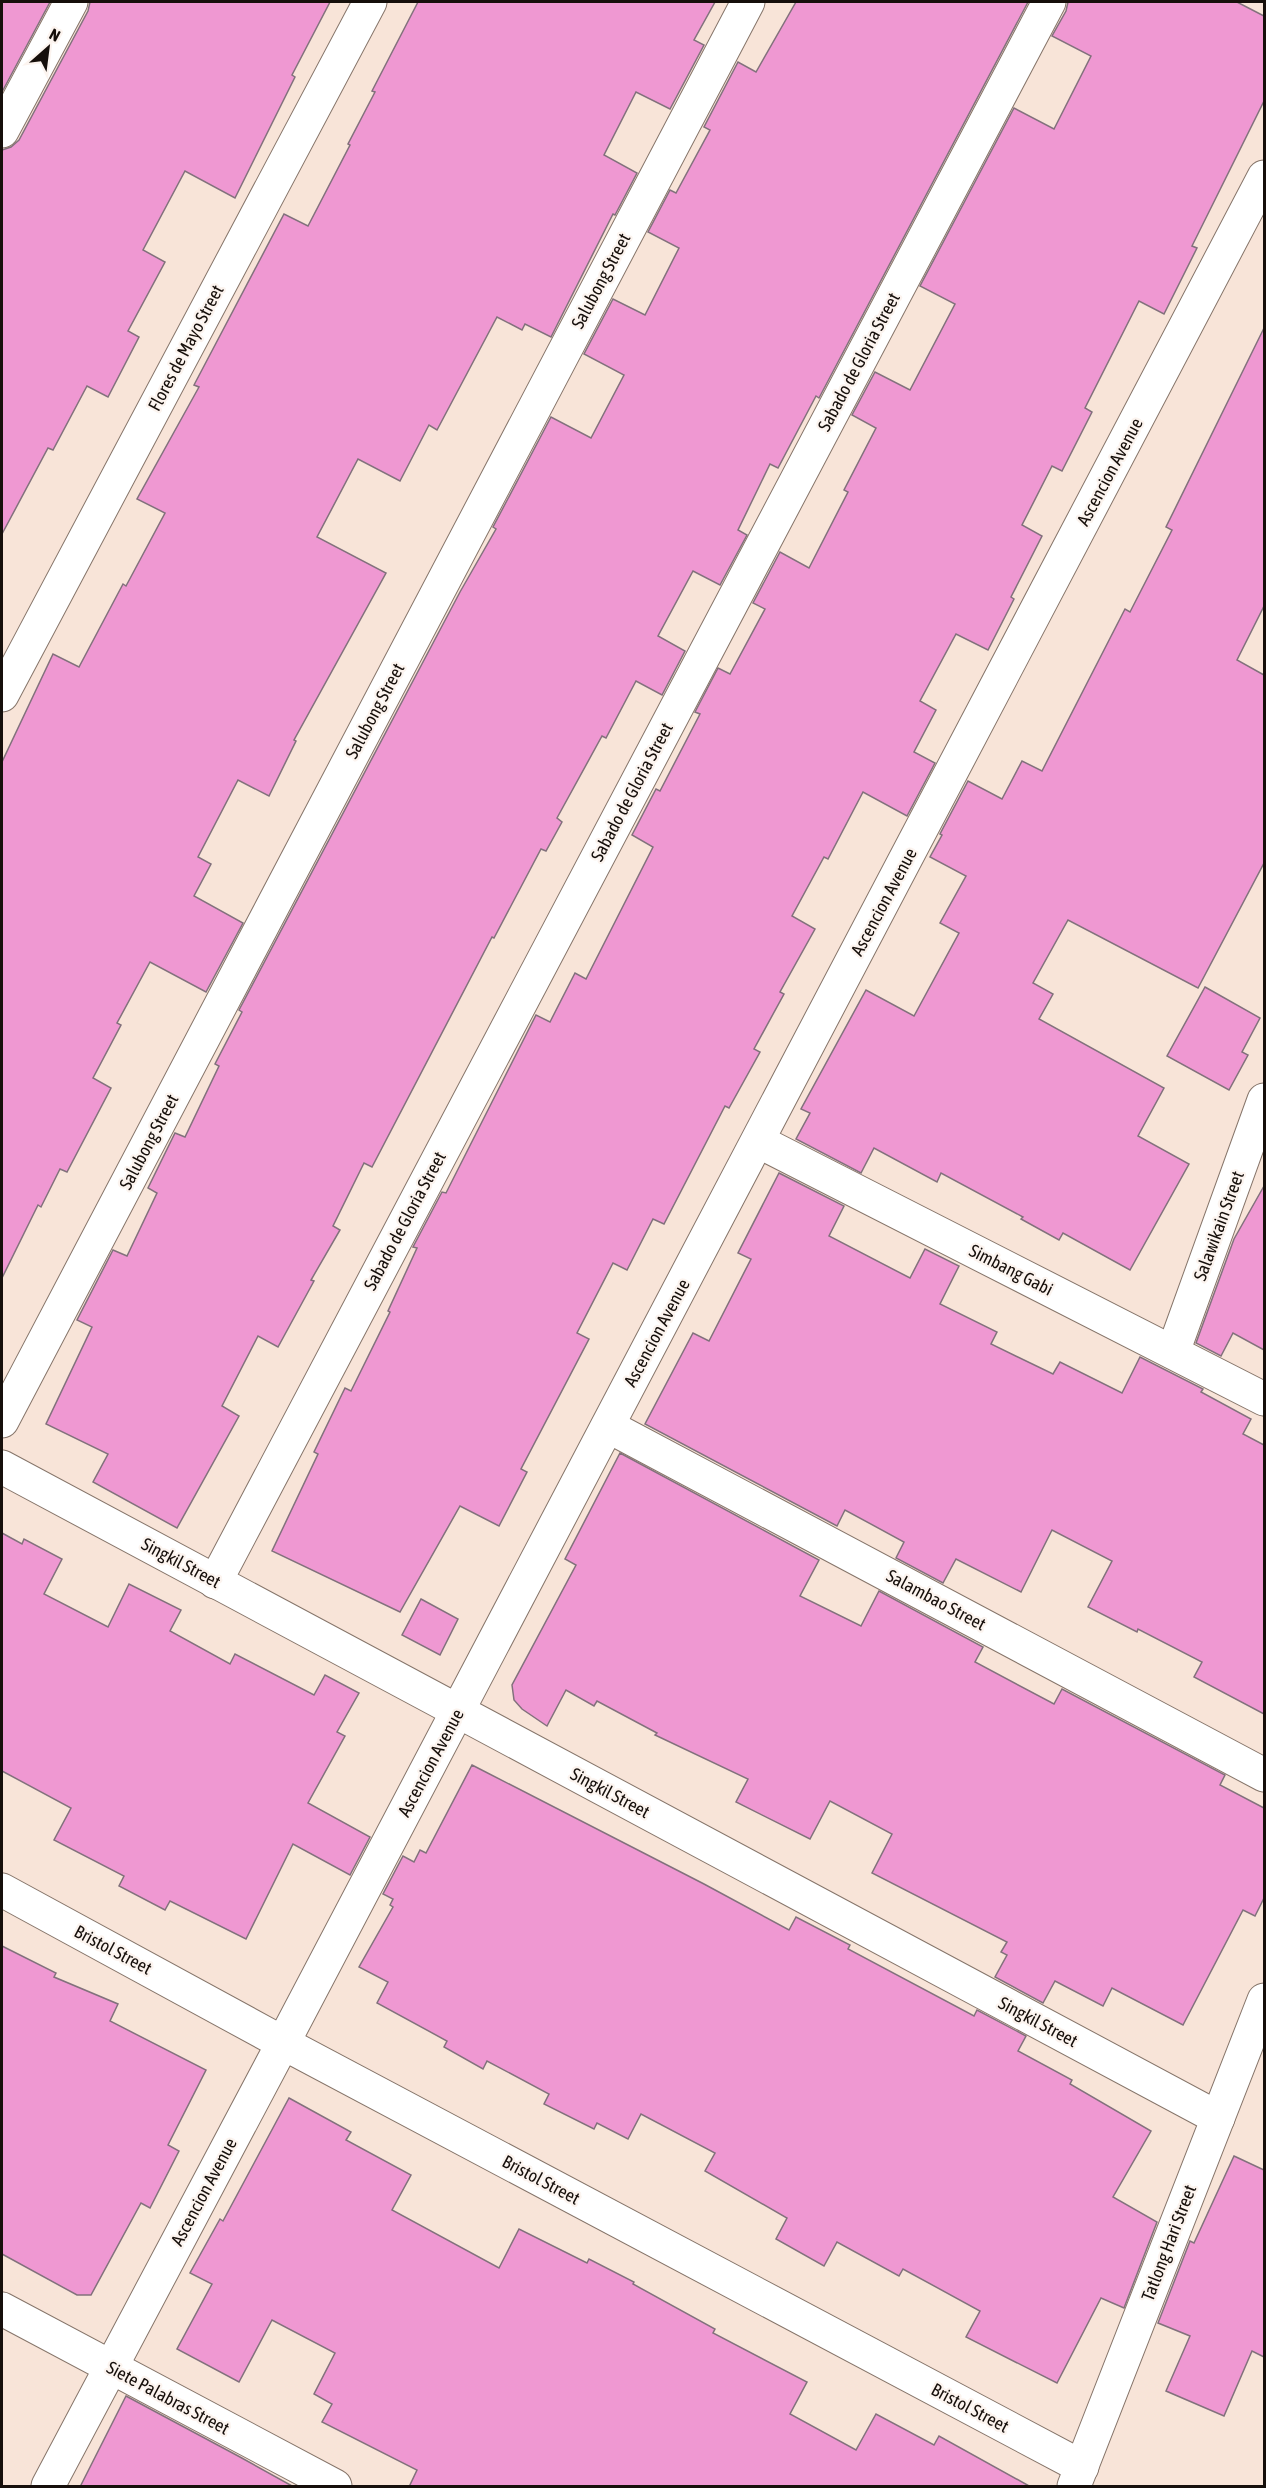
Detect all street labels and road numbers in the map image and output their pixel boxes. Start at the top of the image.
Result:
street label: Salubong Street [567,230,634,332]
street label: Flores de Mayo Street [143,281,228,414]
street label: Sabado de Gloria Street [813,289,904,435]
street label: Ascencion Avenue [1072,414,1147,529]
street label: Salubong Street [341,660,408,762]
street label: Sabado de Gloria Street [586,719,677,865]
street label: Ascencion Avenue [846,844,921,959]
street label: Salubong Street [115,1091,182,1193]
street label: Sabado de Gloria Street [359,1148,450,1294]
street label: Salawikain Street [1189,1168,1248,1283]
street label: Simbang Gabi [966,1240,1057,1300]
street label: Ascencion Avenue [619,1275,694,1390]
street label: Singkil Street [138,1533,224,1592]
street label: Salambao Street [883,1565,989,1635]
street label: Ascencion Avenue [393,1705,468,1820]
street label: Singkil Street [567,1763,653,1822]
street label: Bristol Street [71,1920,155,1979]
street label: Singkil Street [995,1992,1081,2051]
street label: Ascencion Avenue [166,2134,241,2249]
street label: Bristol Street [499,2150,583,2209]
street label: Tatlong Hari Street [1137,2182,1200,2304]
street label: Siete Palabras Street [103,2356,233,2439]
street label: Bristol Street [928,2378,1012,2437]

